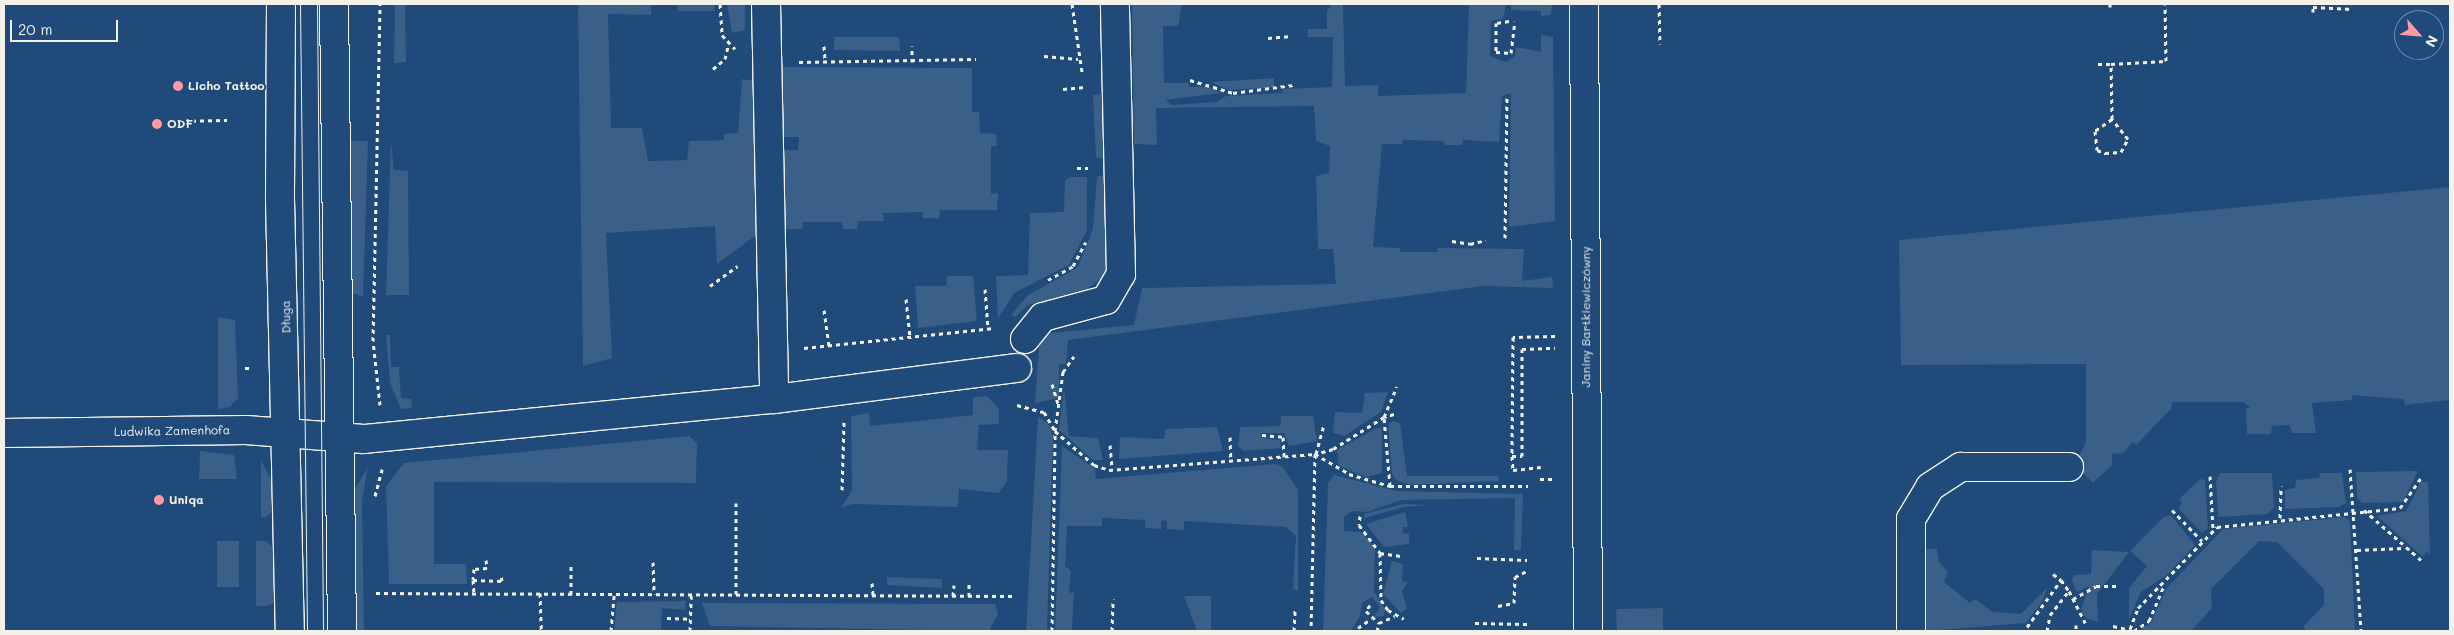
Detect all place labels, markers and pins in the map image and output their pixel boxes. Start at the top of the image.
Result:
place label: Licho Tattoo [188,79,264,93]
marker: Licho Tattoo [172,80,184,92]
place label: ODF [167,117,193,131]
marker: ODF [151,118,163,130]
place label: Uniqa [169,493,203,507]
marker: Uniqa [153,494,165,506]

